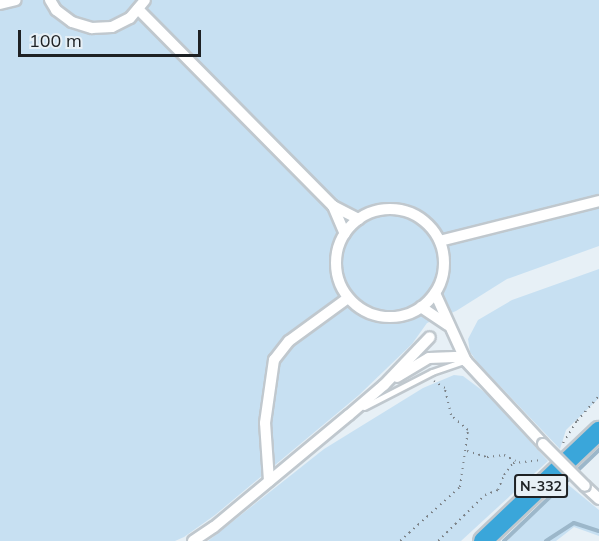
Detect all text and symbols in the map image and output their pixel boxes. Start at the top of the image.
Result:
scale bar [21,18,204,56]
text: 100 m [29,29,82,52]
road number: N-332 [514,475,568,497]

